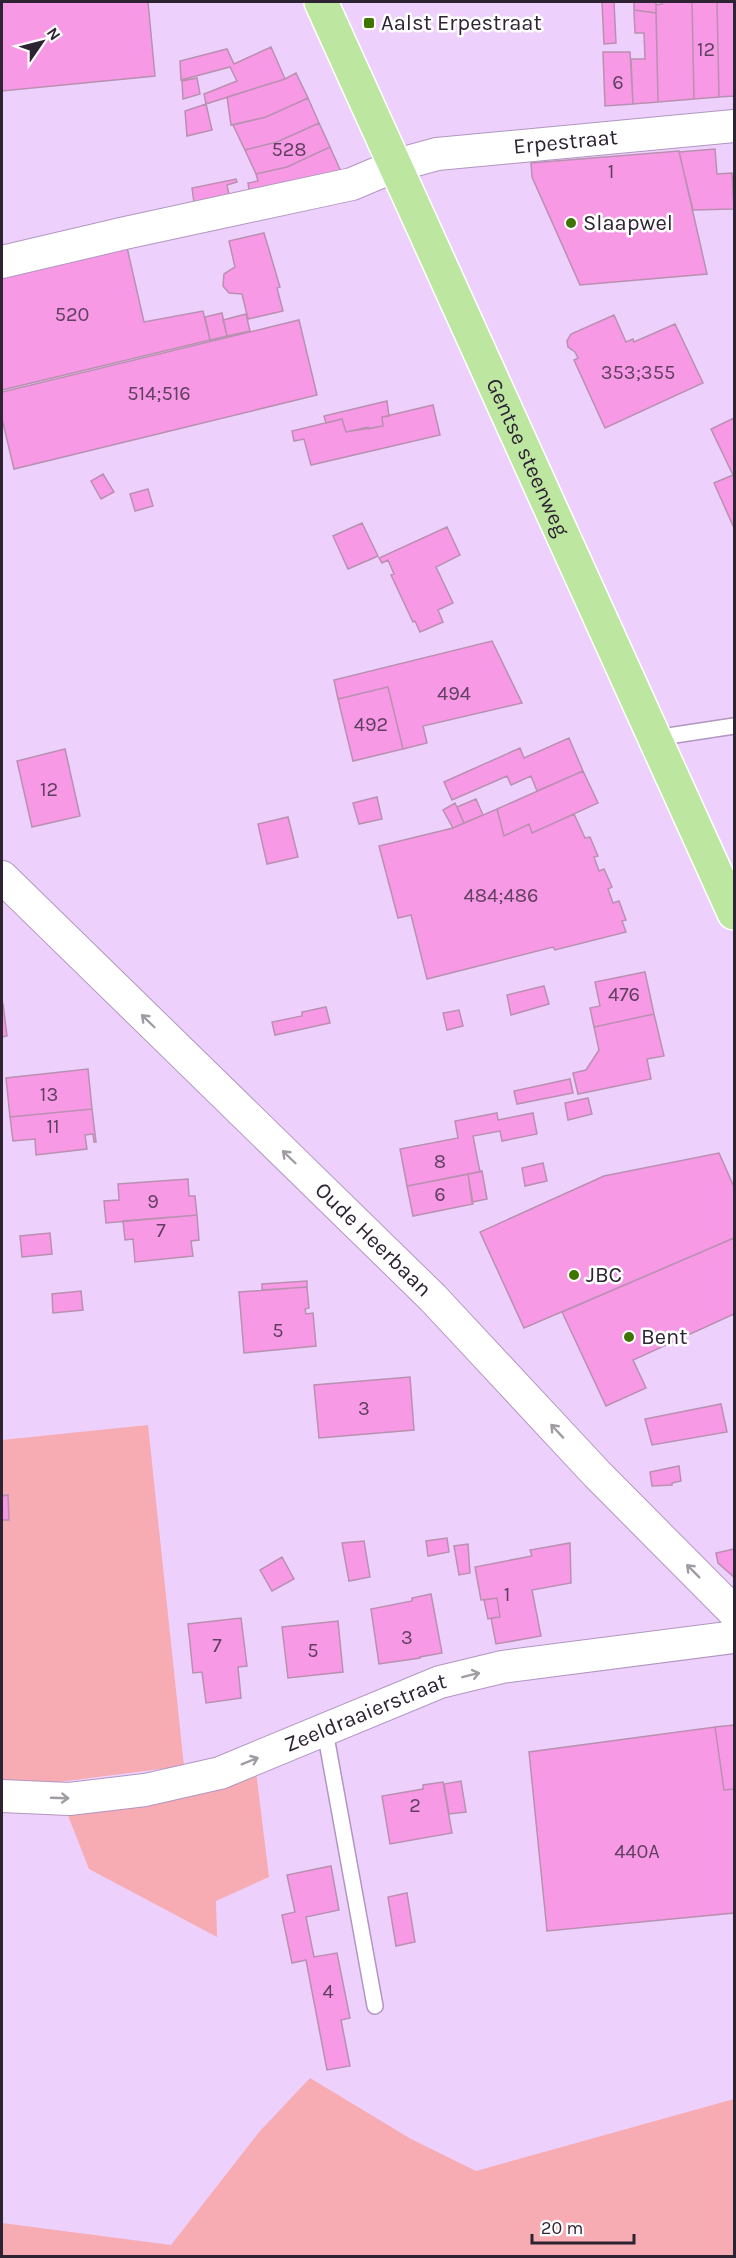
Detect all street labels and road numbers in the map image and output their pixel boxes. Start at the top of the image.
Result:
street label: Erpestraat [512,124,619,160]
street label: Gentse steenweg [480,374,575,541]
street label: Oude Heerbaan [309,1177,437,1302]
street label: Zeeldraaierstraat [281,1668,449,1758]

